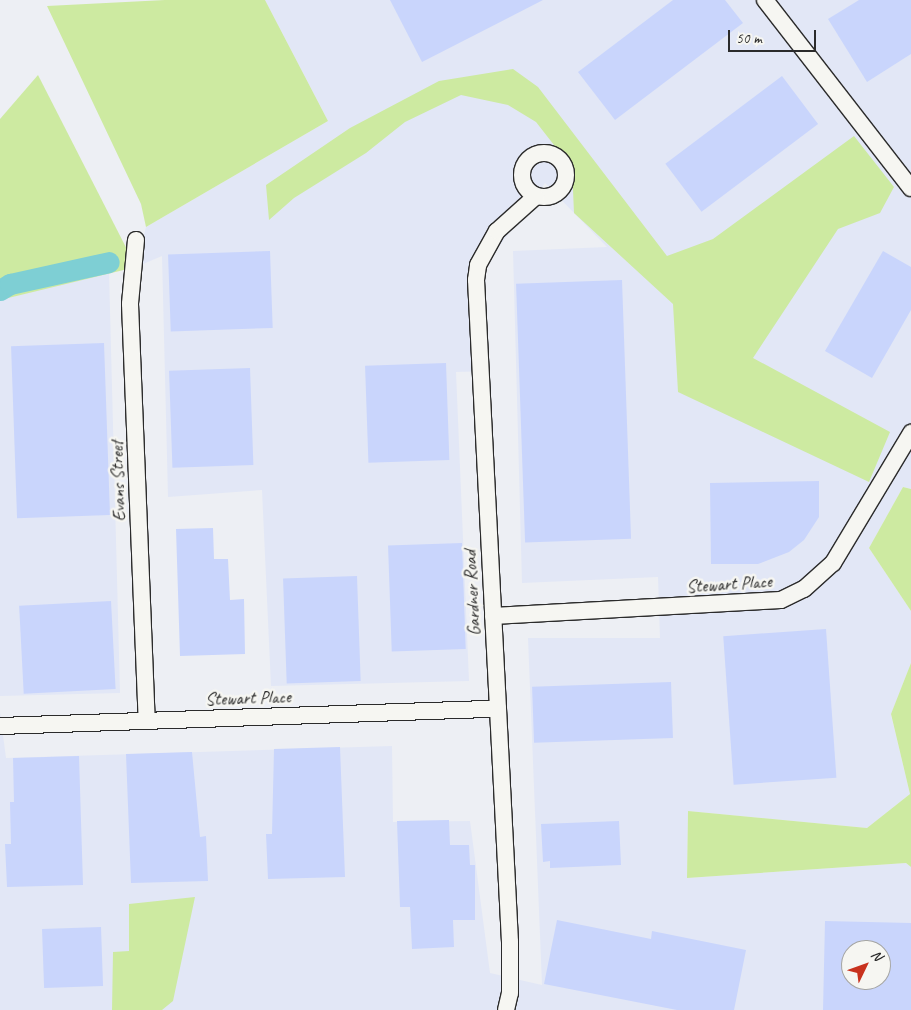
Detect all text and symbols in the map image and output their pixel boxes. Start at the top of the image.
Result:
scale bar [731,20,818,52]
text: 50 m [736,29,762,48]
street label: Evans Street [106,440,130,522]
street label: Gardner Road [459,550,485,636]
street label: Stewart Place [685,570,773,598]
street label: Stewart Place [205,686,291,710]
north arrow [841,940,891,990]
text: N [868,946,886,964]

